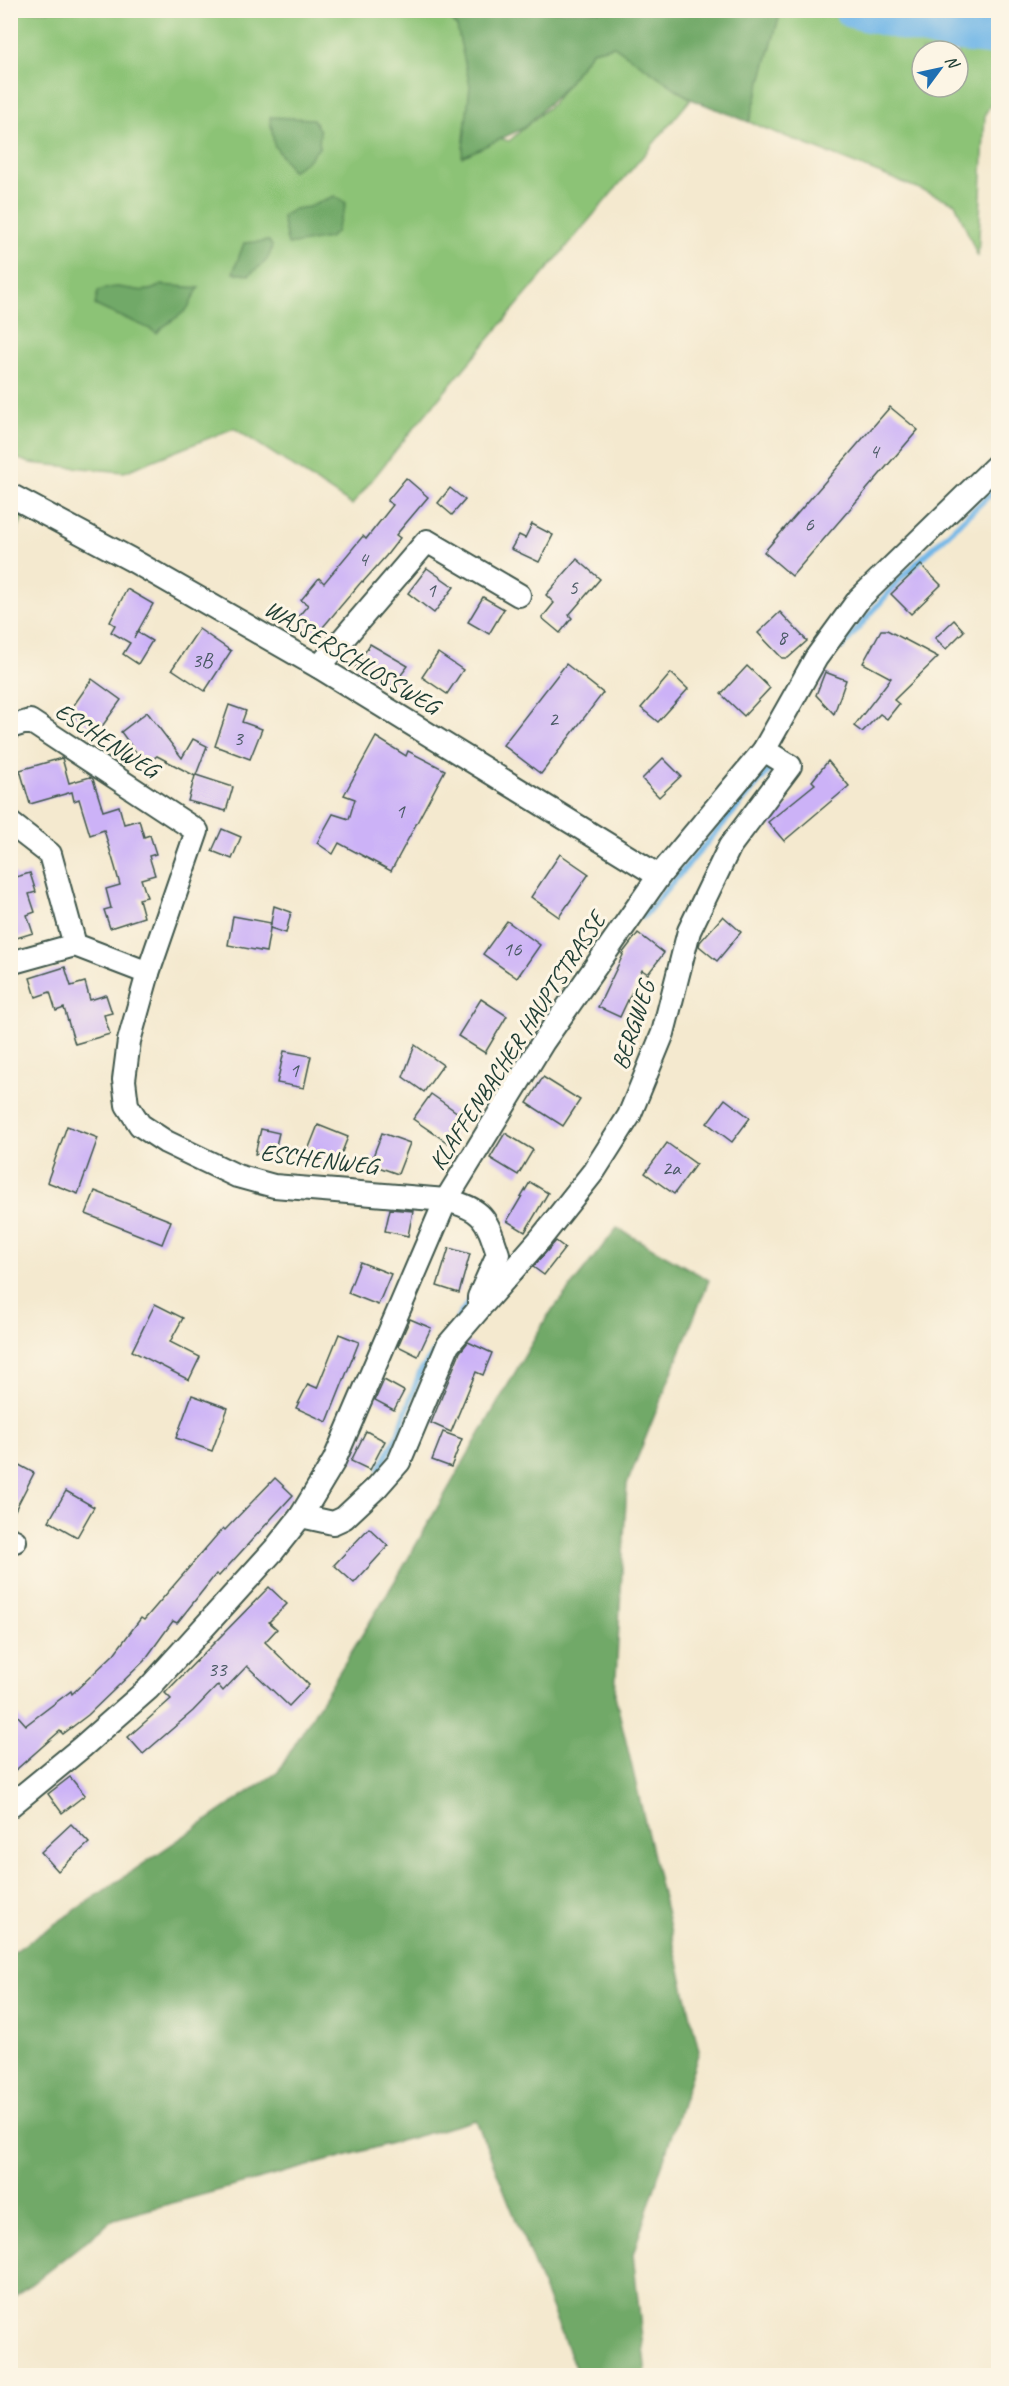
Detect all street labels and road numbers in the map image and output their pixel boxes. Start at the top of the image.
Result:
street label: WASSERSCHLOSSWEG [259,593,447,723]
street label: ESCHENWEG [50,695,167,786]
street label: KLAFFENBACHER HAUPTSTRASSE [422,904,613,1176]
street label: BERGWEG [605,975,662,1073]
street label: ESCHENWEG [259,1137,382,1181]

